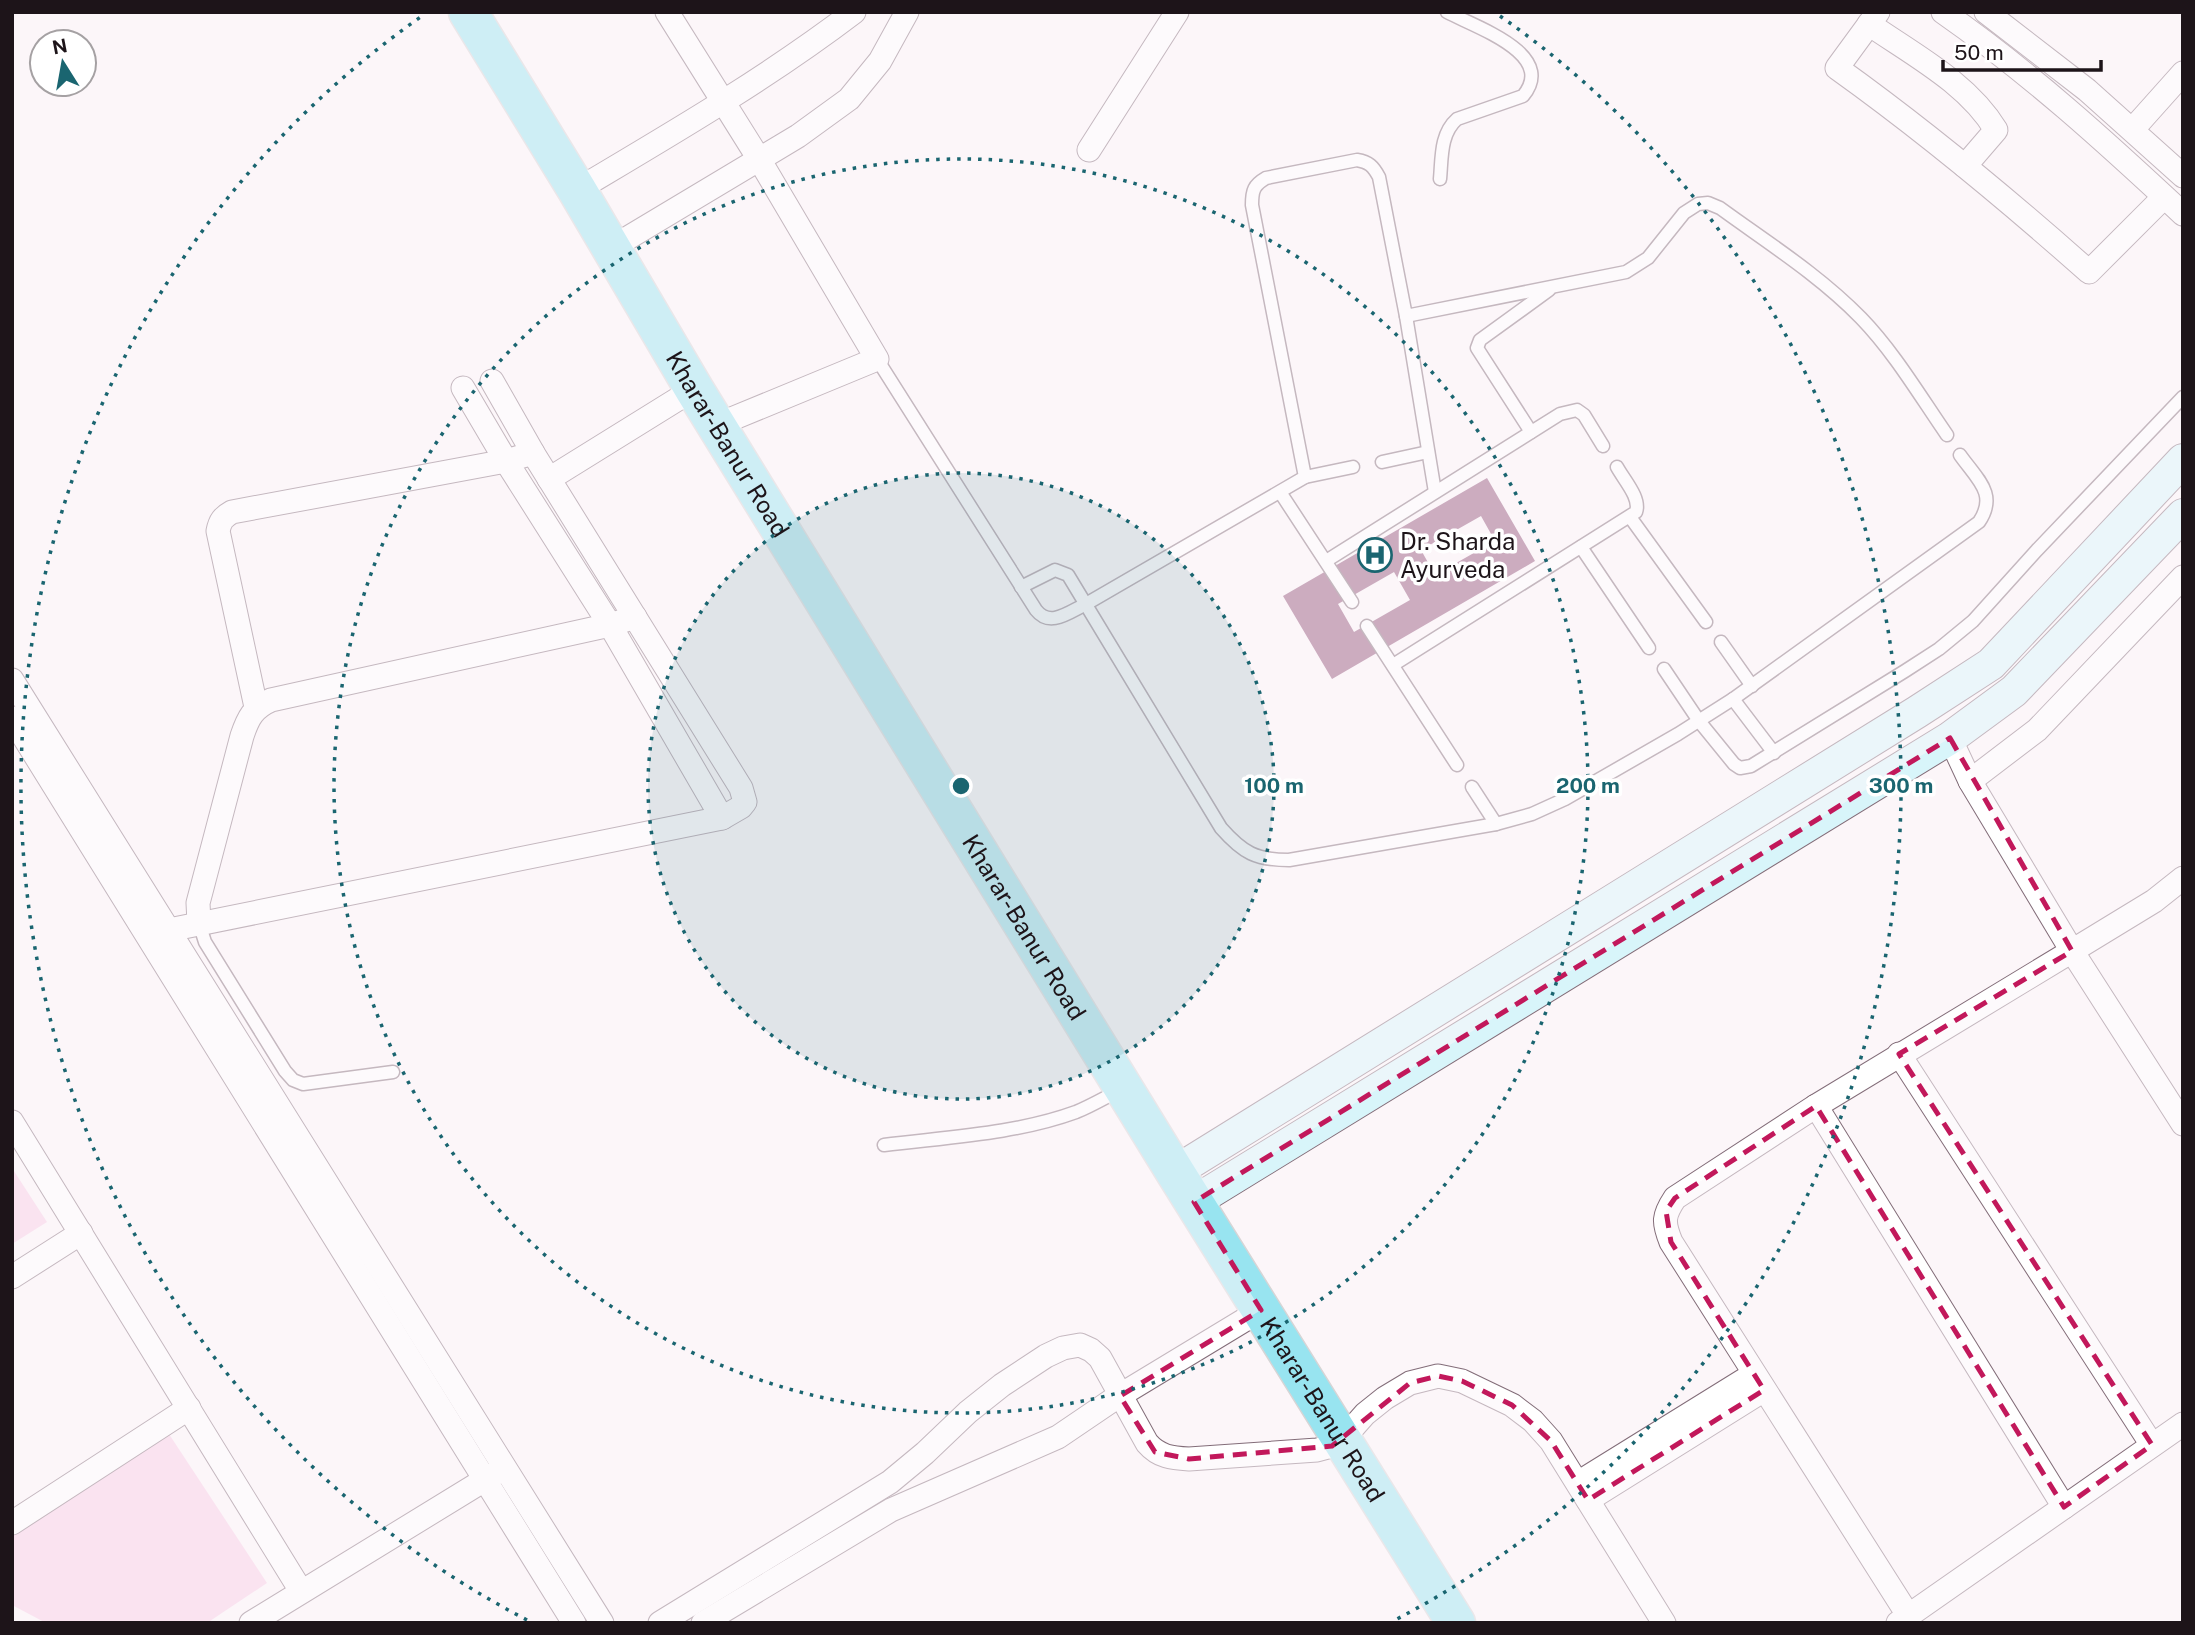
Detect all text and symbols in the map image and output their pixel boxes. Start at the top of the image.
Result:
north arrow [28,28,98,98]
scale bar [1943,28,2100,72]
text: N [50,34,69,59]
text: 50 m [1954,40,2004,65]
street label: Kharar-Banur Road [661,346,795,542]
place label: Dr. Sharda Ayurveda [1400,527,1515,583]
hospital icon: Dr. Sharda Ayurveda [1356,536,1394,574]
text: 100 m [1244,773,1304,798]
text: 200 m [1556,773,1620,798]
text: 300 m [1869,773,1933,798]
centre of rings [949,774,973,798]
street label: Kharar-Banur Road [957,829,1092,1025]
street label: Kharar-Banur Road [1255,1312,1391,1507]

